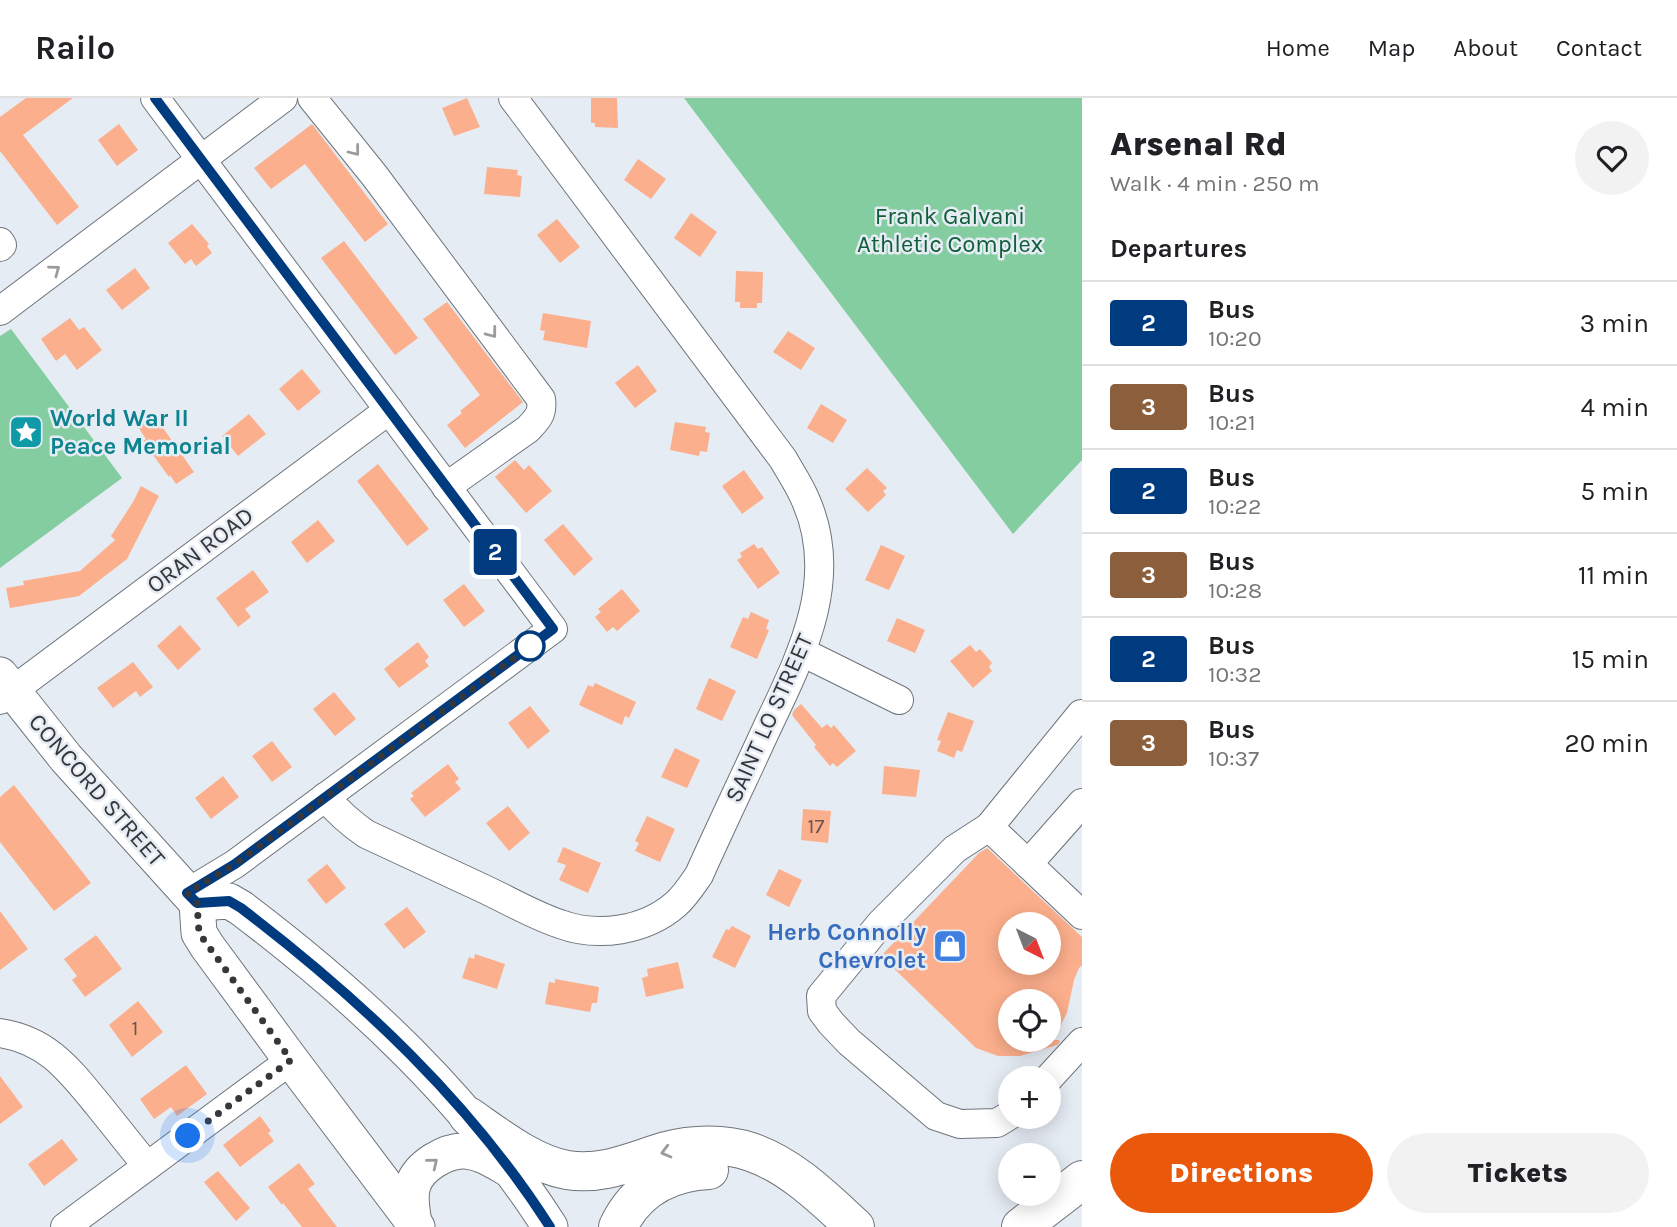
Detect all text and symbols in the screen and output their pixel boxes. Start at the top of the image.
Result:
text: Railo [35,29,115,67]
text: Home [1266,34,1330,62]
text: Map [1368,34,1415,62]
text: About [1453,34,1518,62]
text: Contact [1556,34,1642,62]
button: heart [1575,121,1649,195]
text: Arsenal Rd [1110,125,1287,163]
one-way arrow [347,143,359,156]
text: Walk · 4 min · 250 m [1110,170,1319,197]
park label: Frank Galvani Athletic Complex [857,202,1043,258]
text: Departures [1110,233,1247,264]
one-way arrow [47,265,59,278]
text: Bus [1208,294,1255,325]
text: 3 min [1580,308,1649,339]
text: 2 [1141,309,1156,337]
one-way arrow [484,325,496,338]
text: 10:20 [1208,325,1262,352]
text: Bus [1208,378,1255,409]
text: 4 min [1581,392,1649,423]
text: 3 [1141,393,1156,421]
place label: World War II Peace Memorial [50,404,231,460]
text: 10:21 [1208,409,1255,436]
place icon: World War II Peace Memorial [7,413,45,451]
text: Bus [1208,462,1255,493]
text: 5 min [1580,476,1649,507]
text: 2 [1141,477,1156,505]
text: 10:22 [1208,493,1261,520]
street label: ORAN ROAD [141,501,259,599]
line badge: 2 [472,529,518,575]
text: 2 [488,538,502,566]
text: Bus [1208,546,1255,577]
text: 11 min [1578,560,1649,591]
text: 3 [1141,561,1156,589]
text: 10:28 [1208,577,1262,604]
street label: SAINT LO STREET [719,629,819,807]
text: Bus [1208,630,1255,661]
unlabelled marker [515,631,545,661]
text: 15 min [1572,644,1649,675]
text: 2 [1141,645,1156,673]
text: 10:32 [1208,661,1261,688]
street label: CONCORD STREET [23,708,171,872]
text: Bus [1208,714,1255,745]
text: 20 min [1565,728,1649,759]
text: 3 [1141,729,1156,757]
text: 10:37 [1208,745,1259,772]
house number: 17 [808,814,825,838]
north arrow [998,912,1060,975]
map controls [998,912,1061,1206]
place label: Herb Connolly Chevrolet [767,918,926,974]
shop icon: Herb Connolly Chevrolet [931,927,969,965]
button: locate [998,989,1061,1052]
house number: 1 [132,1016,138,1040]
button: + [998,1066,1061,1129]
your location [170,1118,205,1153]
button: Directions [1110,1133,1373,1213]
button: Tickets [1387,1133,1649,1213]
button: − [998,1143,1061,1206]
one-way arrow [660,1144,672,1159]
one-way arrow [425,1158,437,1171]

